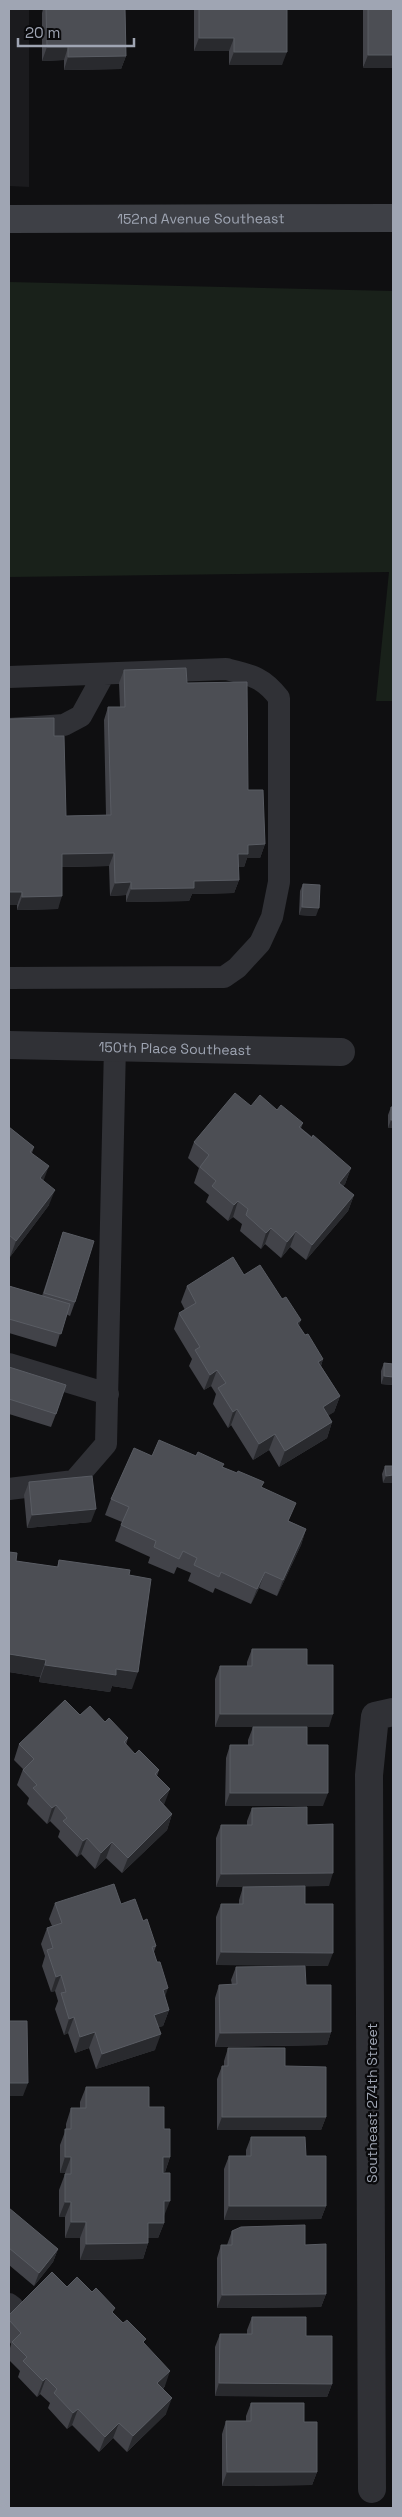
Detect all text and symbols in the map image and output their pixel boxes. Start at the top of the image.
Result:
scale bar [18,15,134,47]
text: 20 m [25,23,60,42]
street label: 152nd Avenue Southeast [117,209,285,228]
street label: 150th Place Southeast [98,1038,252,1059]
street label: Southeast 274th Street [363,2023,381,2183]

